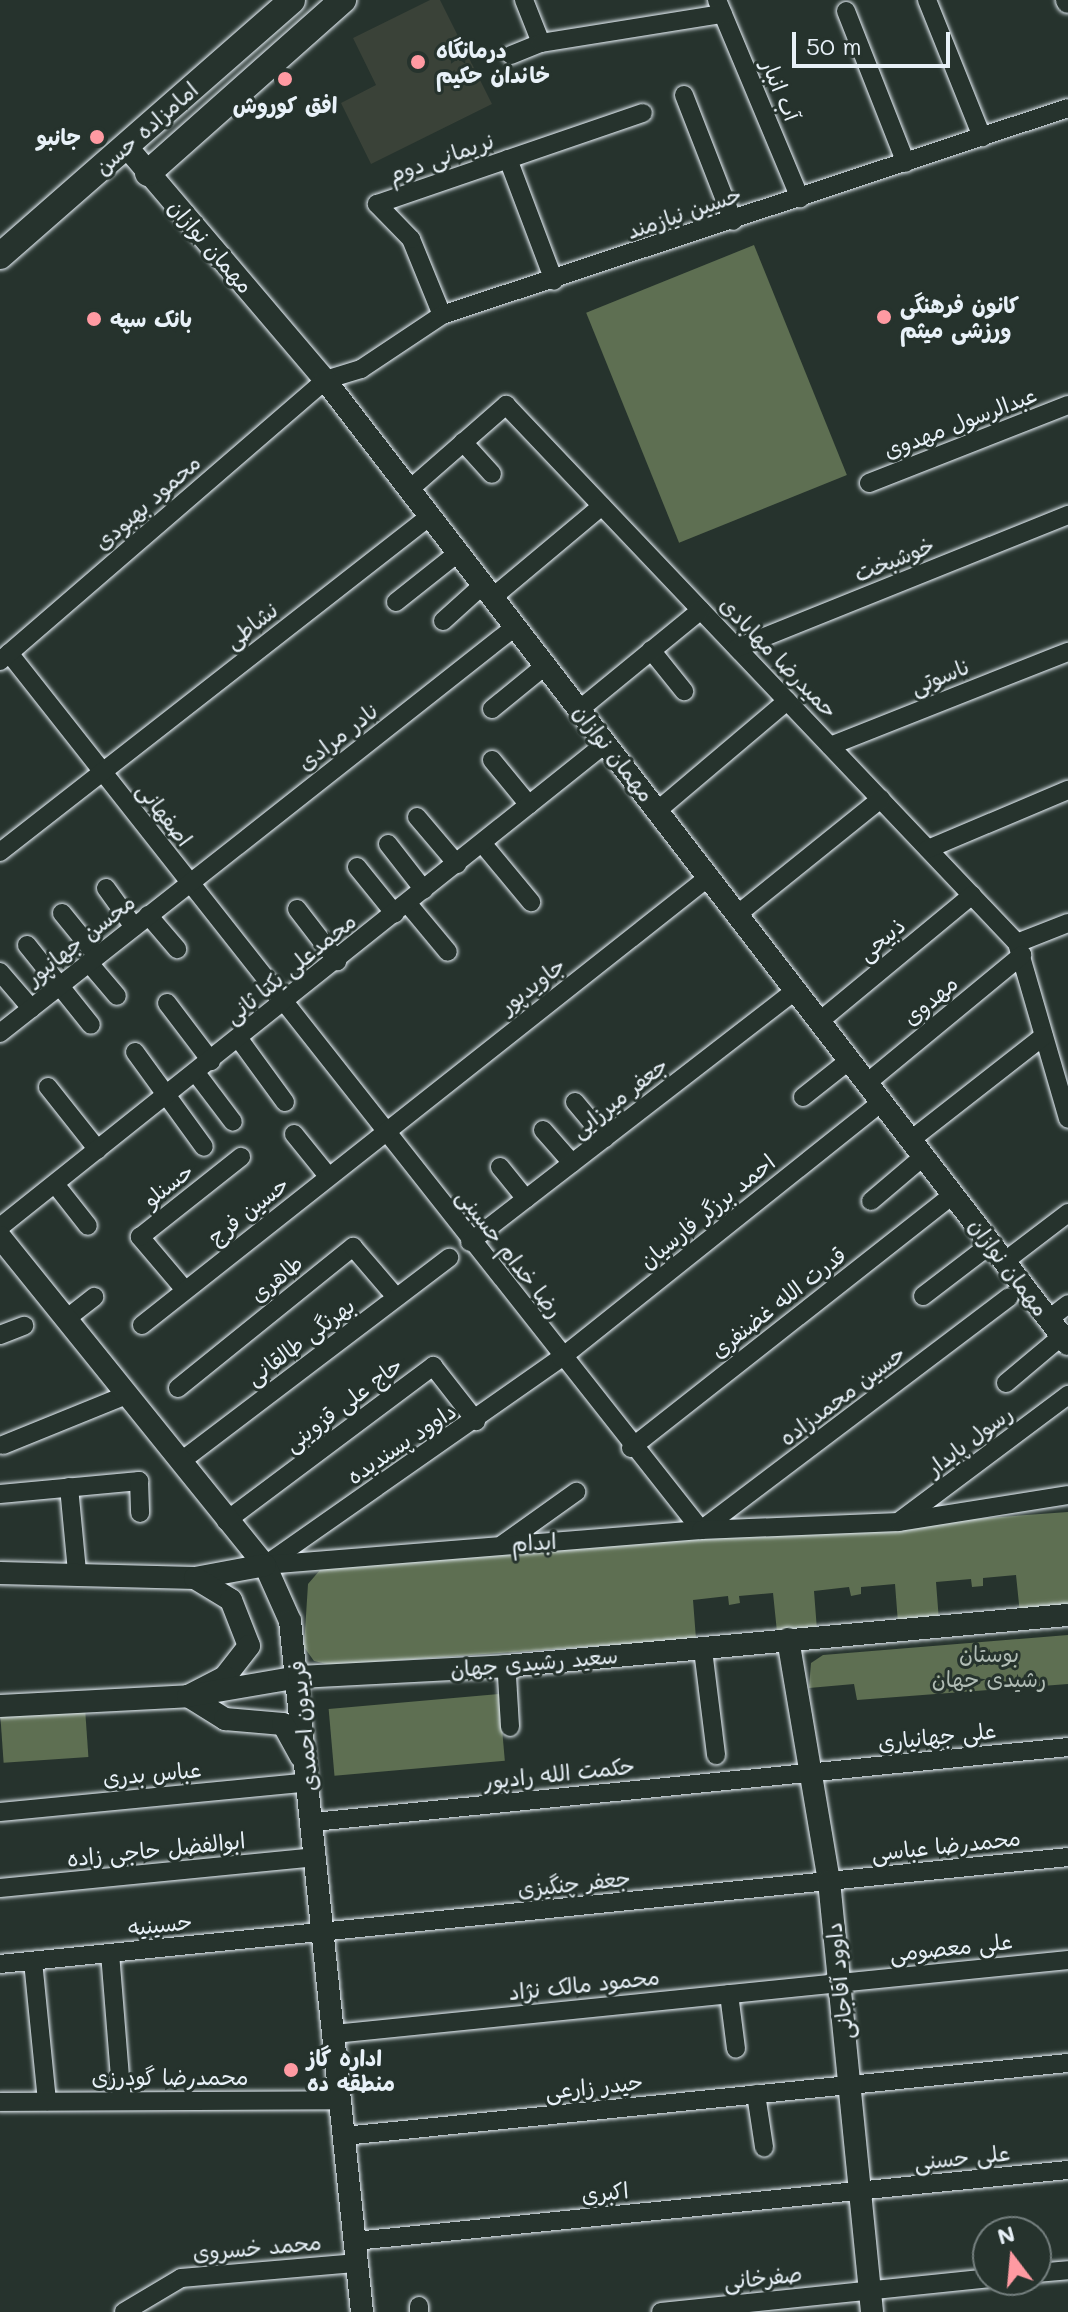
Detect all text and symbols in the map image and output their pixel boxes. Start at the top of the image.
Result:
scale bar [796,16,954,66]
text: 50 m [806,30,862,61]
place label: درمانگاه خاندان حکیم [436,36,550,88]
marker: درمانگاه خاندان حکیم [407,51,429,73]
street label: آب انبار [756,55,806,125]
marker: افق کوروش [276,70,294,88]
street label: امامزاده حسن [89,76,203,180]
place label: افق کوروش [233,92,337,118]
place label: جانبو [37,124,81,150]
street label: نریمانی دوم [385,127,497,187]
marker: جانبو [88,128,106,146]
street label: حسین نیازمند [623,180,745,244]
street label: مهمان نوازان [163,194,259,298]
place label: کانون فرهنگی ورزشی میثم [900,291,1019,342]
place label: بانک سپه [110,306,192,332]
marker: کانون فرهنگی ورزشی میثم [875,308,893,326]
marker: بانک سپه [85,310,103,328]
street label: عبدالرسول مهدوی [880,381,1040,463]
street label: محمود بهبودی [89,449,205,555]
street label: خوشبخت [850,531,938,587]
street label: حمیدرضا مهابادی [715,591,843,723]
street label: نشاطی [219,596,283,654]
street label: ناسوتی [906,652,974,700]
street label: نادر مرادی [292,696,384,776]
street label: مهمان نوازان [568,699,660,807]
street label: اصفهانی [132,777,198,851]
street label: محسن جهانپور [20,888,140,990]
street label: محمدعلی یکتا ثانی [219,907,361,1029]
street label: ذبیحی [852,912,910,966]
street label: جاویدپور [494,951,570,1019]
street label: مهدوی [897,969,963,1031]
street label: جعفر میرزایی [565,1051,673,1143]
street label: احمد برزگر فارسیان [634,1148,780,1274]
street label: حسنلو [137,1158,197,1212]
street label: حسین فرج [202,1170,294,1250]
street label: رضا خدام حسینی [451,1183,569,1323]
street label: مهمان نوازان [964,1213,1054,1321]
street label: قدرت الله غضنفری [705,1241,851,1363]
street label: طاهری [244,1249,308,1307]
street label: بهرنگی طالقانی [240,1292,360,1390]
street label: حسین محمدزاده [774,1339,910,1451]
street label: حاج علی قزوینی [279,1351,407,1457]
street label: داوود پسندیده [341,1397,461,1489]
street label: رسول پایدار [921,1399,1017,1481]
street label: ابدام [511,1527,557,1557]
park label: بوستان رشیدی جهان [932,1640,1046,1692]
street label: سعید رشیدی جهان [449,1642,619,1682]
street label: فریدون احمدی [283,1659,323,1793]
street label: علی جهانیاری [877,1717,997,1755]
street label: حکمت الله رادپور [482,1752,636,1794]
street label: عباس بدری [102,1756,202,1790]
street label: محمدرضا عباسی [870,1824,1022,1866]
street label: ابوالفضل حاجی زاده [65,1827,247,1871]
street label: جعفر چنگیزی [516,1864,632,1902]
street label: حسینیه [126,1907,194,1941]
street label: داوود آقاجانی [820,1921,858,2041]
street label: علی معصومی [888,1927,1014,1967]
street label: محمود مالک نژاد [507,1963,661,2005]
place label: اداره گاز منطقه ده [307,2044,395,2096]
marker: اداره گاز منطقه ده [282,2061,300,2079]
street label: محمدرضا گودرزی [92,2064,248,2090]
street label: حیدر زارعی [544,2068,644,2104]
street label: علی حسنی [913,2139,1011,2175]
street label: اکبری [580,2176,630,2208]
north arrow [972,2216,1052,2296]
text: N [994,2218,1018,2251]
street label: محمد خسروی [191,2228,323,2266]
street label: صفرخانی [722,2260,804,2294]

